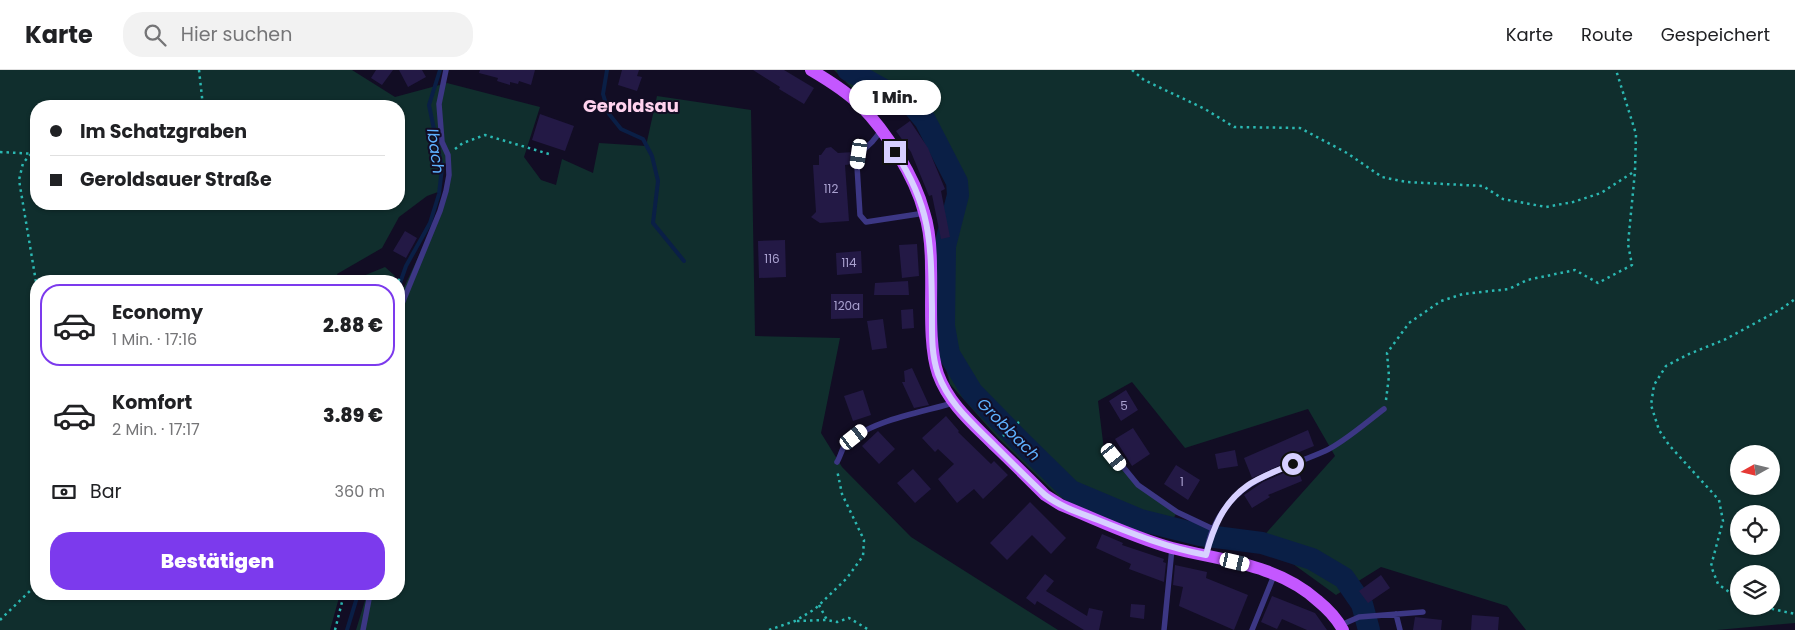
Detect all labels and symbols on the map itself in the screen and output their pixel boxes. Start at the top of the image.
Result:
callout: 1 Min. [849,79,941,114]
district label: Geroldsau [583,93,679,118]
water label: Ibach [421,127,450,175]
car [849,138,868,170]
route end [884,141,906,163]
house number: 112 [824,180,838,197]
house number: 116 [764,250,780,267]
house number: 114 [841,254,857,271]
house number: 120a [834,297,860,314]
water label: Grobbach [972,393,1045,466]
house number: 5 [1120,397,1128,414]
car [837,422,870,452]
car [1098,441,1129,473]
north arrow [1730,445,1780,495]
route start [1282,453,1304,475]
house number: 1 [1180,473,1184,490]
car [1218,551,1251,573]

